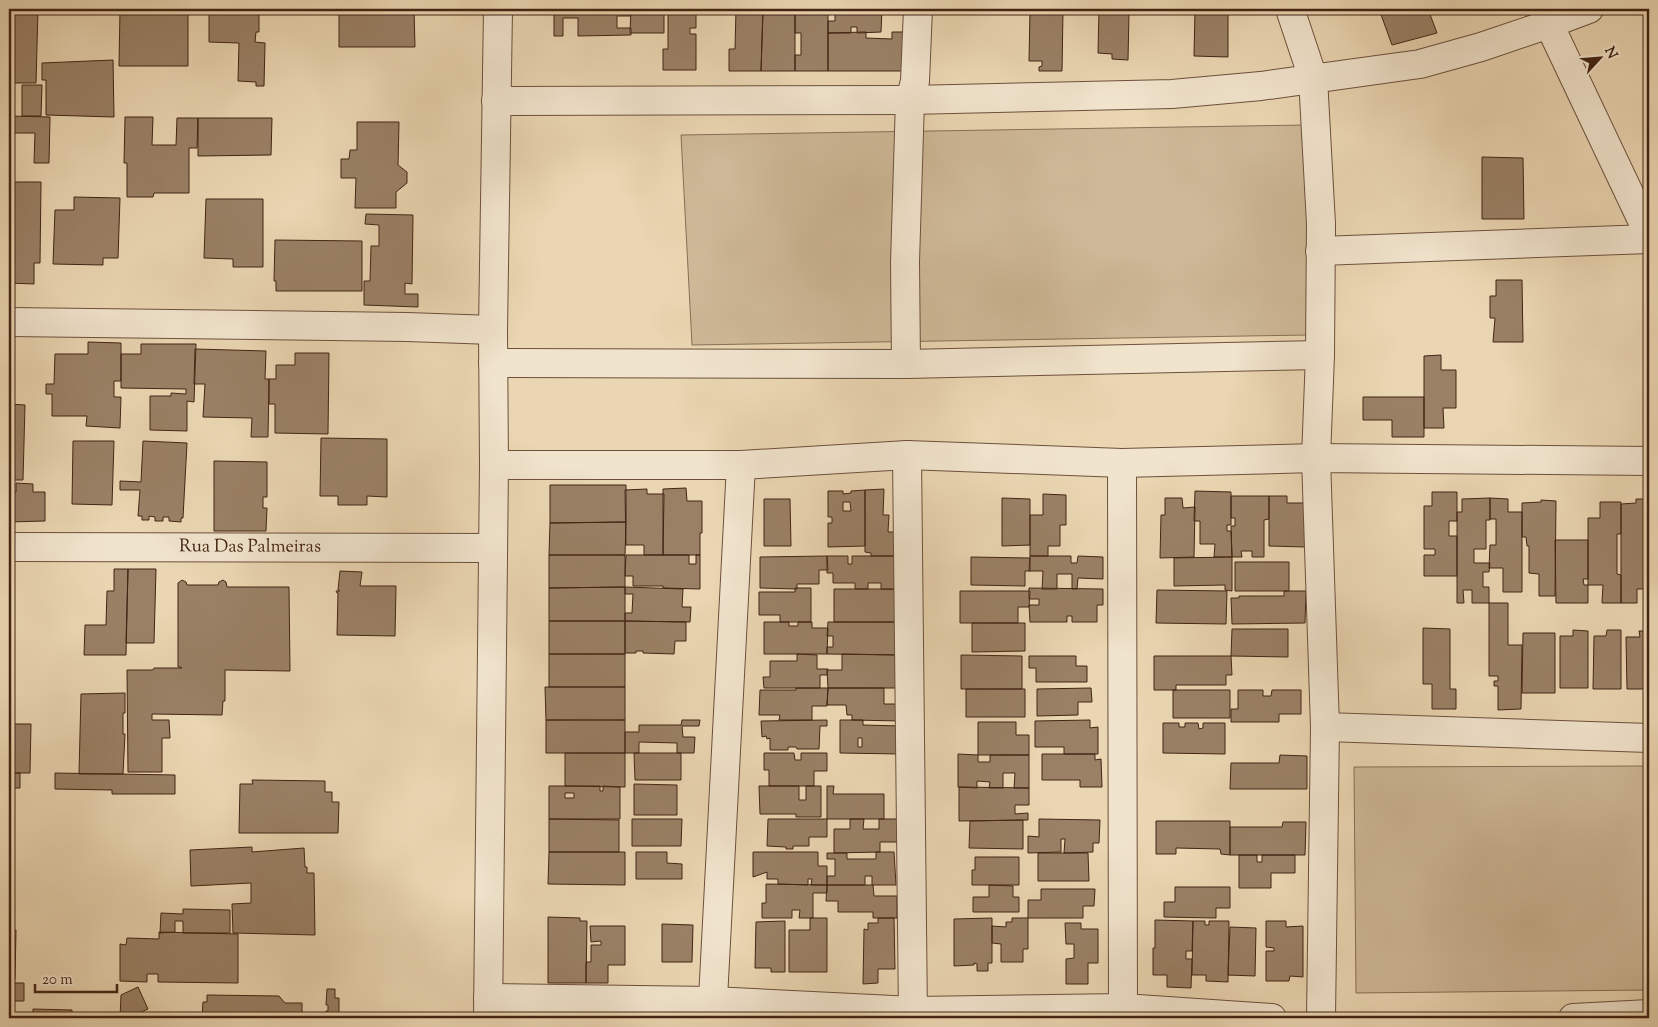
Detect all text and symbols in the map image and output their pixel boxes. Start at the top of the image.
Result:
north arrow [1576,32,1626,82]
text: N [1598,44,1621,63]
street label: Rua Das Palmeiras [179,534,321,561]
scale bar [35,962,118,994]
text: 20 m [42,970,73,991]

